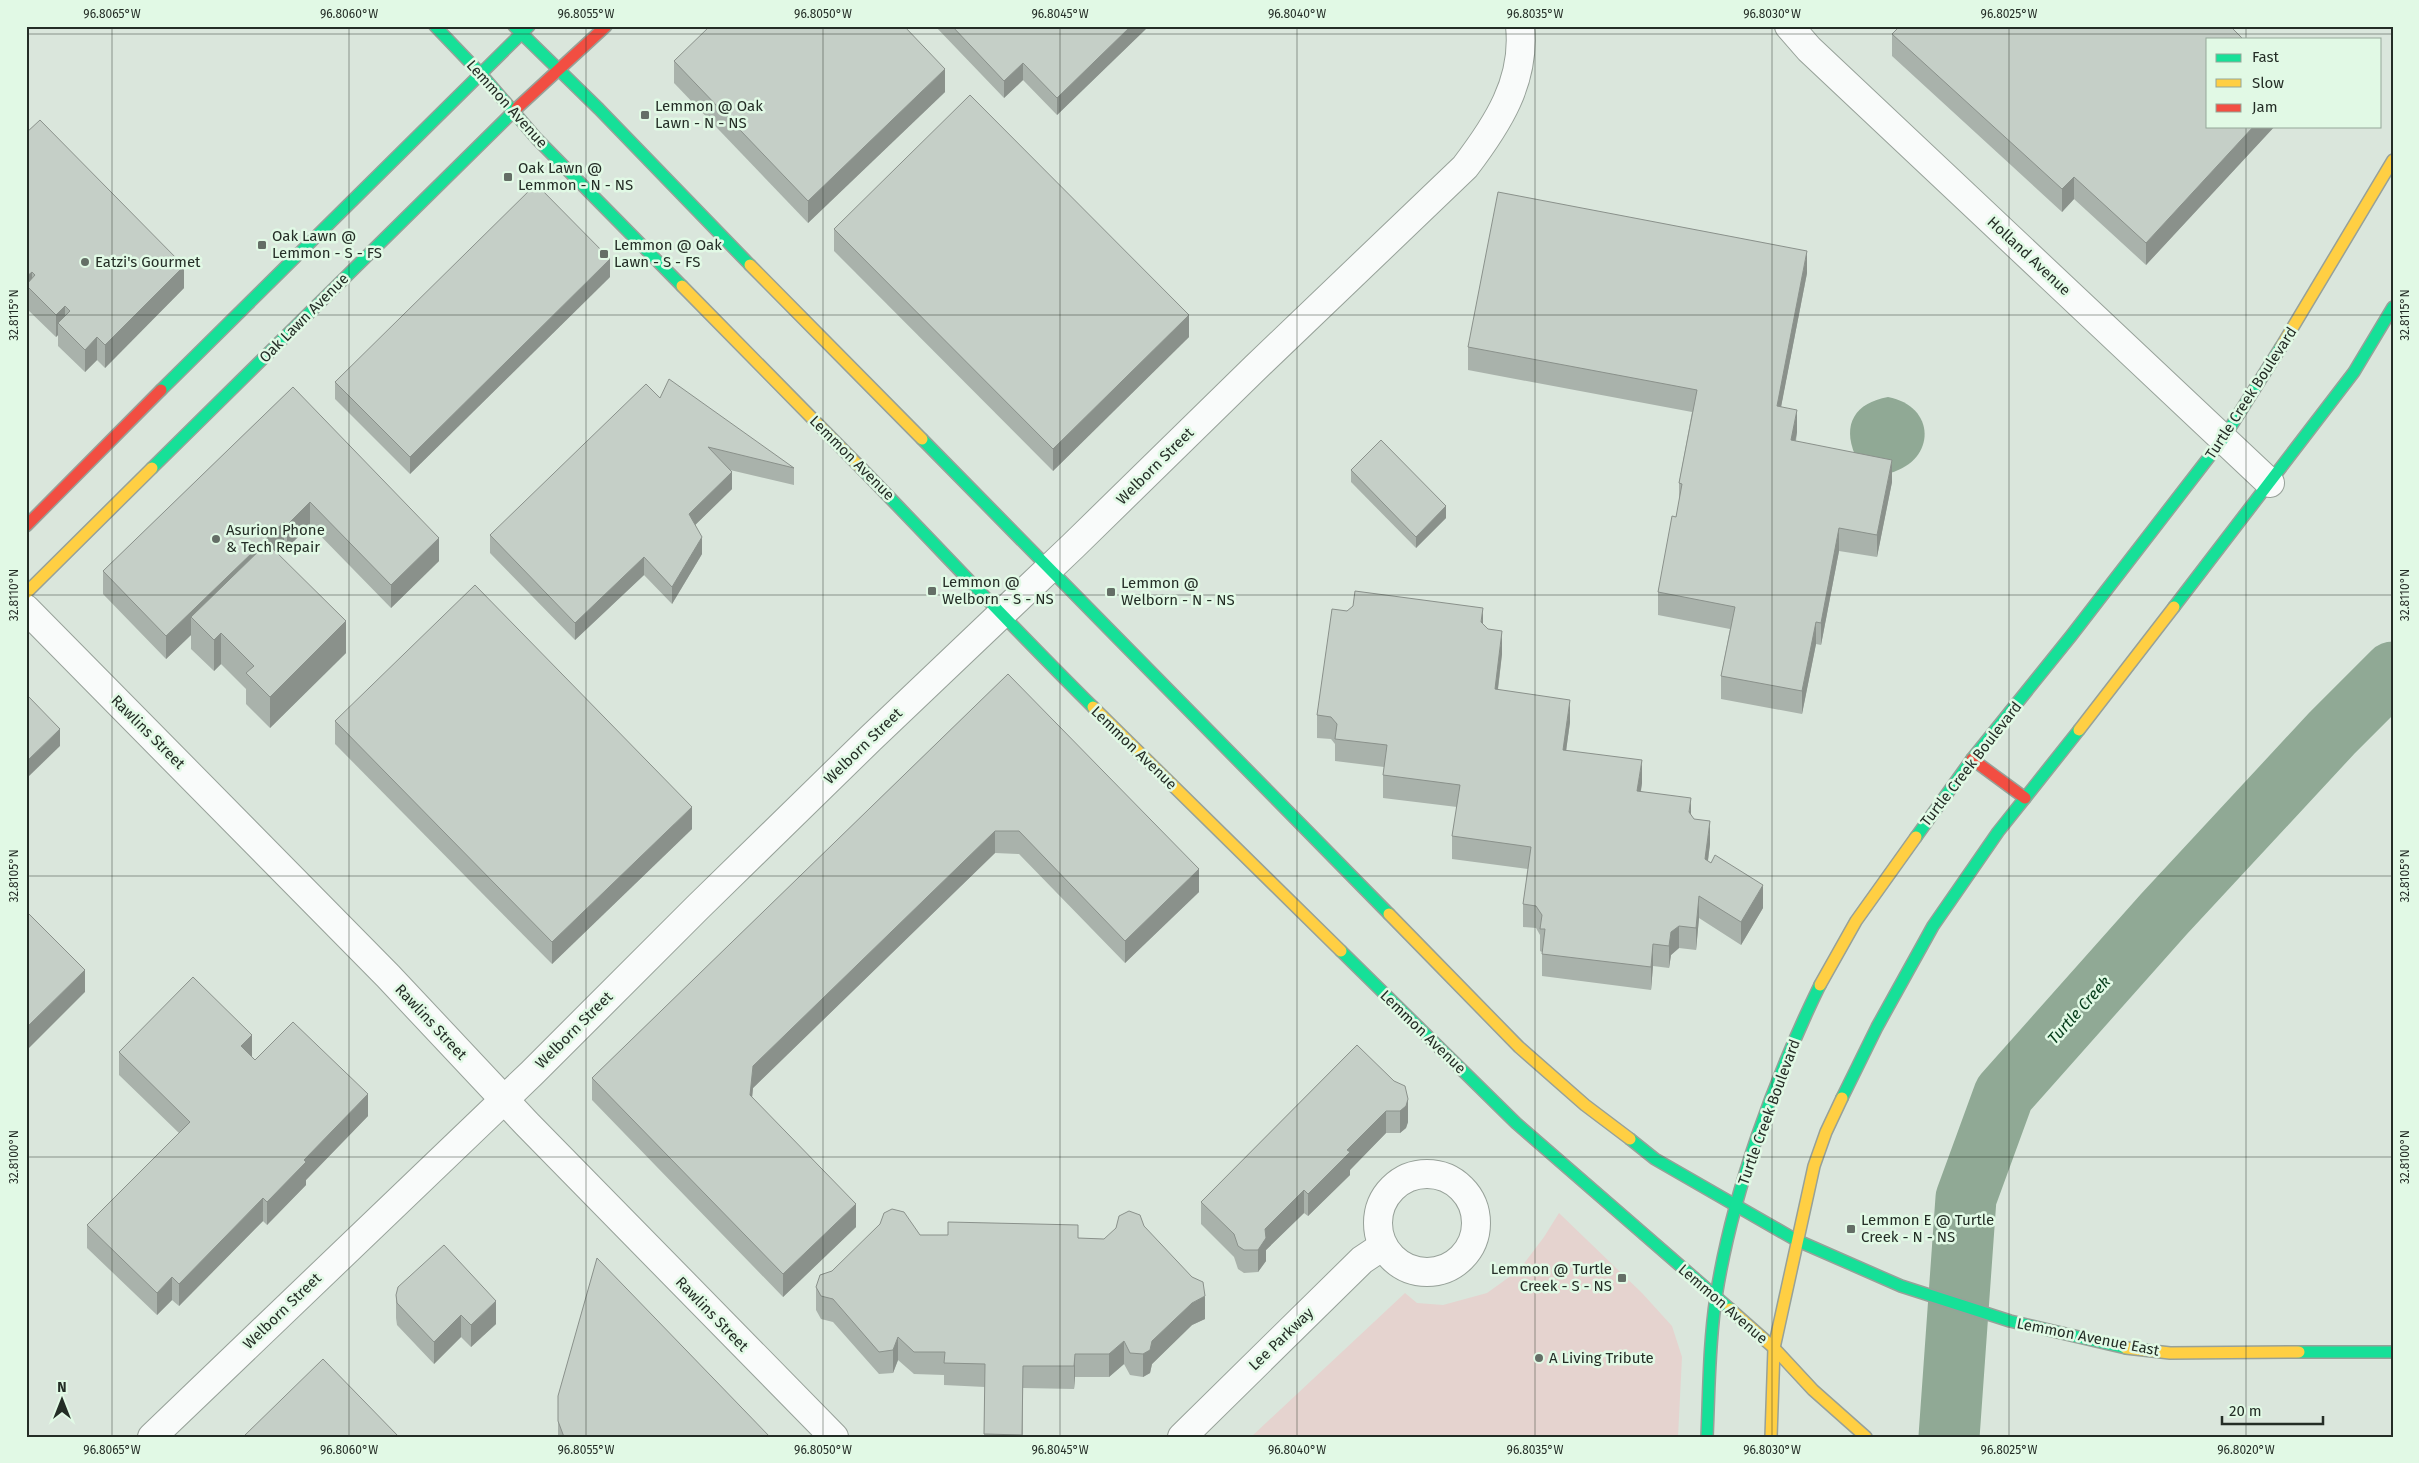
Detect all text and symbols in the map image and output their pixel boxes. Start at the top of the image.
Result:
text: 96.8065°W [83,7,141,21]
text: 96.8060°W [320,7,378,21]
text: 96.8055°W [558,7,615,21]
text: 96.8050°W [794,7,852,21]
text: 96.8045°W [1031,7,1089,21]
text: 96.8040°W [1268,7,1326,21]
text: 96.8035°W [1507,7,1563,21]
text: 96.8030°W [1743,7,1801,21]
text: 96.8025°W [1981,7,2037,21]
legend [2206,38,2382,128]
text: Fast [2252,48,2279,66]
street label: Lemmon Avenue [463,56,551,152]
text: Slow [2252,74,2284,92]
place label: Lemmon @ Oak Lawn - N - NS [655,97,763,132]
text: Jam [2252,98,2278,116]
marker: Lemmon @ Oak Lawn - N - NS [639,109,651,121]
place label: Oak Lawn @ Lemmon - N - NS [518,159,633,194]
marker: Oak Lawn @ Lemmon - N - NS [502,171,514,183]
street label: Holland Avenue [1984,213,2074,299]
place label: Oak Lawn @ Lemmon - S - FS [272,227,382,262]
place label: Lemmon @ Oak Lawn - S - FS [614,236,722,271]
marker: Oak Lawn @ Lemmon - S - FS [256,239,268,251]
marker: Lemmon @ Oak Lawn - S - FS [598,248,610,260]
place label: Eatzi's Gourmet [95,253,201,271]
marker: Eatzi's Gourmet [79,256,91,268]
street label: Oak Lawn Avenue [256,270,352,366]
text: 32.8115°N [7,289,21,341]
text: 32.8115°N [2398,289,2412,341]
street label: Turtle Creek Boulevard [2202,324,2300,462]
street label: Lemmon Avenue [806,412,898,504]
street label: Welborn Street [1113,423,1198,508]
place label: Asurion Phone & Tech Repair [226,521,325,556]
marker: Asurion Phone & Tech Repair [210,533,222,545]
text: 32.8110°N [7,569,21,621]
text: 32.8110°N [2398,569,2412,621]
place label: Lemmon @ Welborn - S - NS [942,573,1054,608]
place label: Lemmon @ Welborn - N - NS [1121,574,1235,609]
marker: Lemmon @ Welborn - S - NS [926,585,938,597]
marker: Lemmon @ Welborn - N - NS [1105,586,1117,598]
street label: Rawlins Street [107,691,189,773]
street label: Turtle Creek Boulevard [1917,698,2025,830]
street label: Lemmon Avenue [1087,703,1181,793]
street label: Welborn Street [820,704,906,788]
text: 32.8105°N [7,849,21,903]
text: 32.8105°N [2398,849,2412,903]
water label: Turtle Creek [2044,972,2115,1048]
street label: Rawlins Street [391,980,471,1064]
street label: Welborn Street [532,987,617,1072]
street label: Lemmon Avenue [1376,987,1470,1077]
street label: Turtle Creek Boulevard [1734,1037,1804,1187]
text: 32.8100°N [7,1130,21,1184]
text: 32.8100°N [2398,1130,2412,1184]
place label: Lemmon E @ Turtle Creek - N - NS [1861,1211,1994,1246]
marker: Lemmon E @ Turtle Creek - N - NS [1845,1223,1857,1235]
place label: Lemmon @ Turtle Creek - S - NS [1491,1260,1612,1295]
street label: Lemmon Avenue [1675,1260,1771,1348]
street label: Welborn Street [239,1269,325,1353]
marker: Lemmon @ Turtle Creek - S - NS [1616,1272,1628,1284]
street label: Rawlins Street [672,1273,753,1356]
street label: Lee Parkway [1245,1303,1317,1374]
street label: Lemmon Avenue East [2015,1314,2161,1360]
place label: A Living Tribute [1549,1349,1654,1367]
marker: A Living Tribute [1533,1352,1545,1364]
north arrow [38,1376,88,1426]
text: N [57,1379,67,1396]
scale bar [2222,1393,2323,1425]
text: 20 m [2229,1402,2262,1420]
text: 96.8065°W [83,1443,141,1457]
text: 96.8060°W [320,1443,378,1457]
text: 96.8055°W [558,1443,615,1457]
text: 96.8050°W [794,1443,852,1457]
text: 96.8045°W [1031,1443,1089,1457]
text: 96.8040°W [1268,1443,1326,1457]
text: 96.8035°W [1507,1443,1563,1457]
text: 96.8030°W [1743,1443,1801,1457]
text: 96.8025°W [1981,1443,2037,1457]
text: 96.8020°W [2217,1443,2275,1457]

